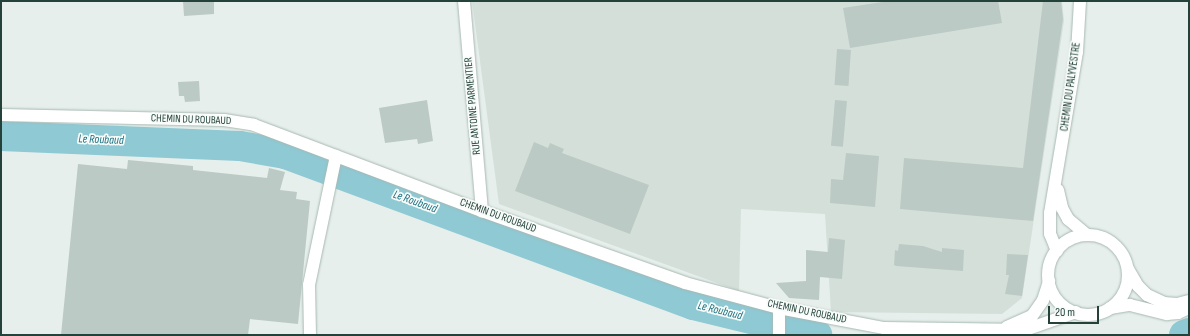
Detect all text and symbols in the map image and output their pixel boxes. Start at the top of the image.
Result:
street label: CHEMIN DU PALYVESTRE [1058,42,1084,132]
street label: RUE ANTOINE PARMENTIER [462,57,484,155]
street label: CHEMIN DU ROUBAUD [151,112,231,128]
water label: Le Roubaud [78,132,124,148]
water label: Le Roubaud [391,187,439,217]
street label: CHEMIN DU ROUBAUD [458,196,538,236]
street label: CHEMIN DU ROUBAUD [766,297,848,327]
scale bar [1050,298,1101,324]
water label: Le Roubaud [696,299,744,323]
text: 20 m [1055,305,1075,320]

